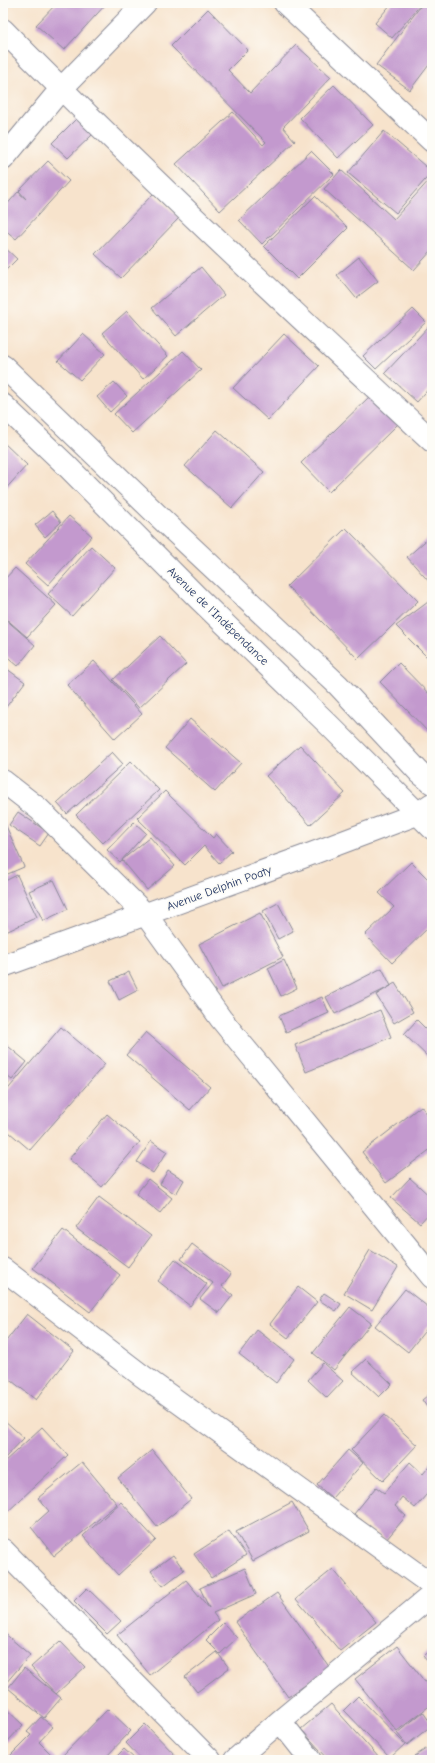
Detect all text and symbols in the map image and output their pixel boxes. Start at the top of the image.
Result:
street label: Avenue de l'Indépendance [164,564,272,668]
street label: Avenue Delphin Poaty [165,862,274,913]

